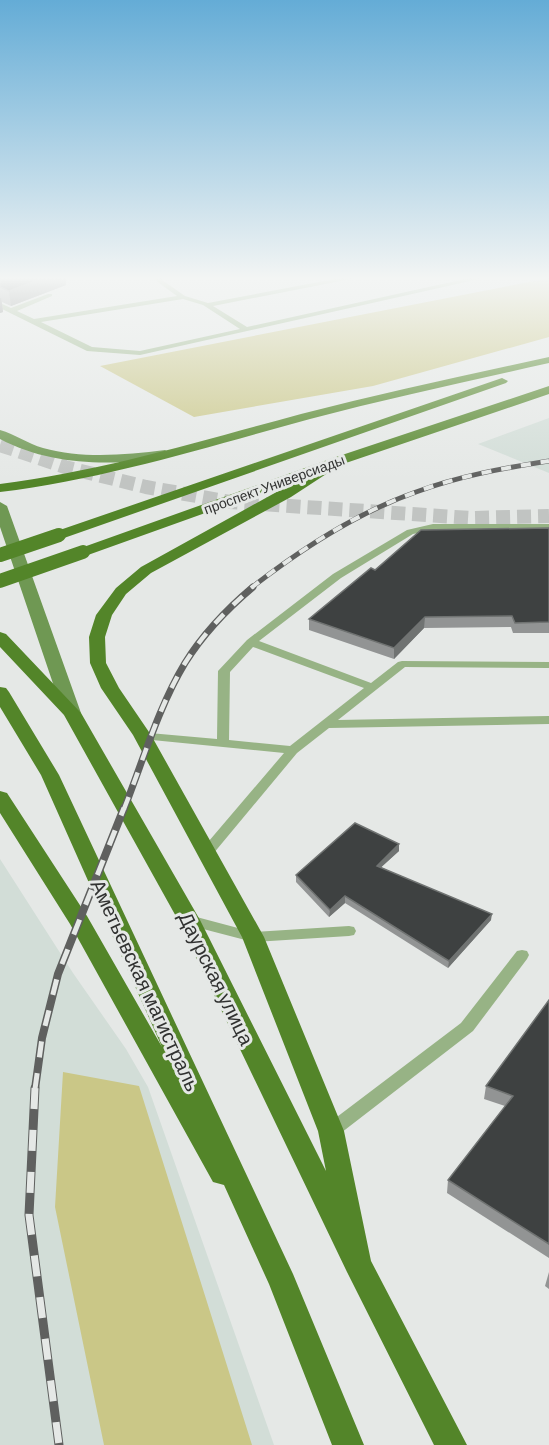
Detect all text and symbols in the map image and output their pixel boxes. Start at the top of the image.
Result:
street label: проспект Универсиады [201,451,347,517]
street label: Аметьевская магистраль [86,875,206,1095]
street label: Даурская улица [174,907,260,1049]

